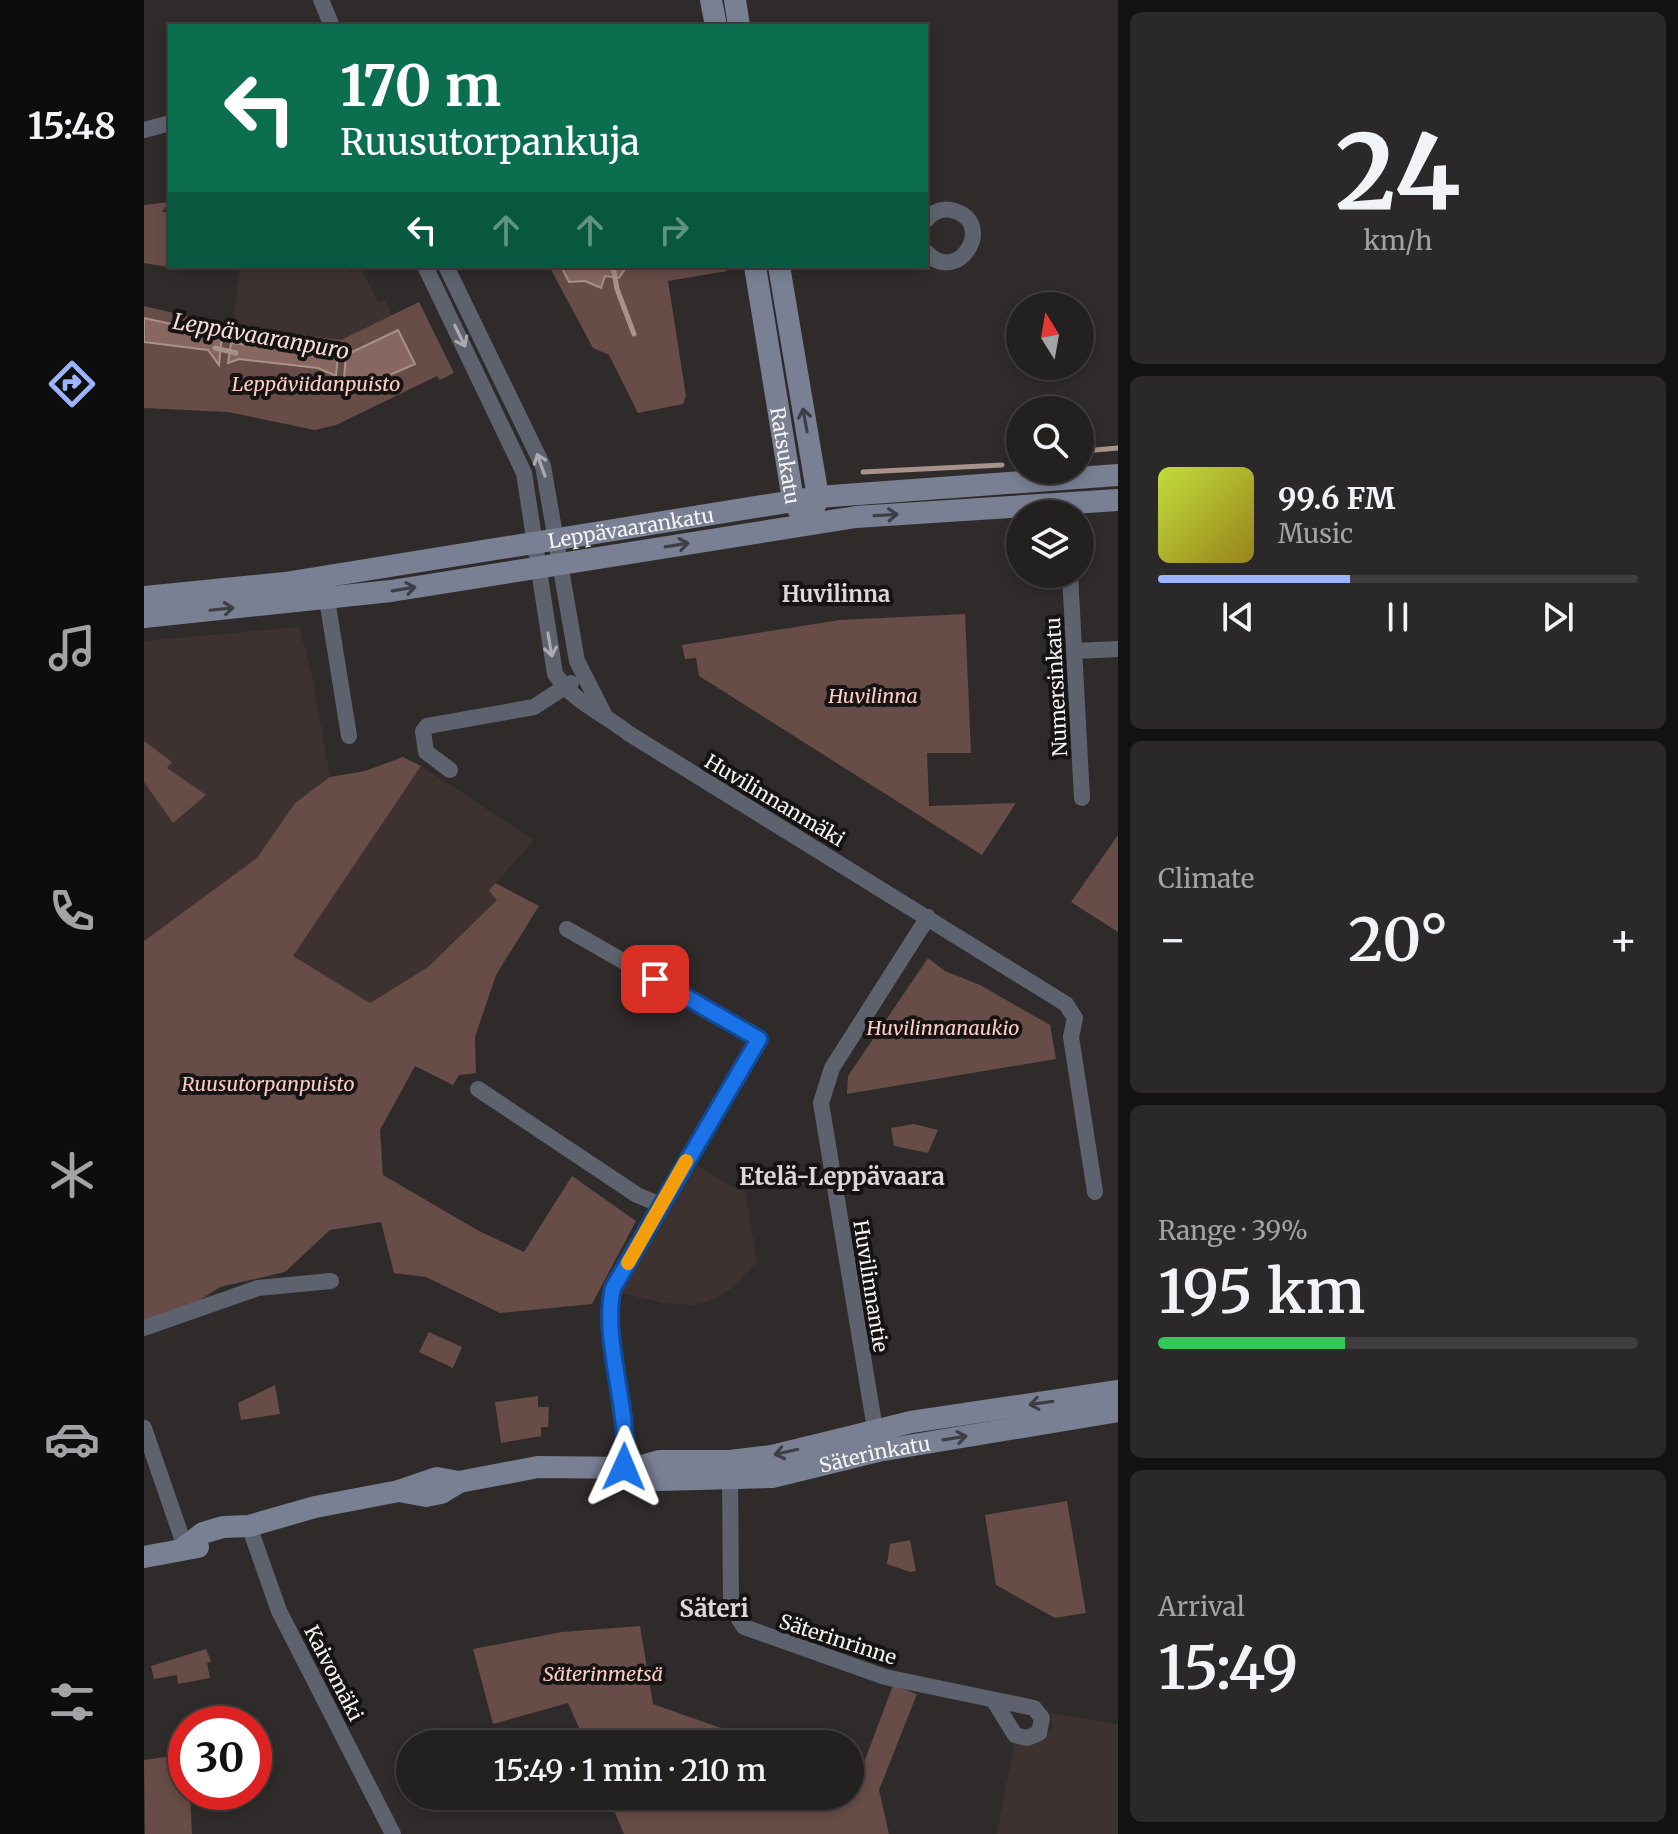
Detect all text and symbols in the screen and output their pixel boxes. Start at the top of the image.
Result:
text: 170 m [340,51,501,121]
icon: left [208,56,312,160]
text: 15:48 [28,104,116,149]
text: 24 [1335,107,1461,237]
text: Ruusutorpankuja [340,120,640,165]
icon: left [400,208,444,252]
icon: ahead [484,208,528,252]
icon: ahead [568,208,612,252]
icon: right [652,208,696,252]
text: km/h [1364,224,1432,257]
north arrow [1006,292,1094,380]
map controls [1006,292,1094,588]
water label: Leppävaaranpuro [171,307,351,365]
one-way arrow [453,324,468,348]
icon: directions [44,356,100,412]
park label: Leppäviidanpuisto [232,371,400,396]
button: search [1006,396,1094,484]
street label: Ratsukatu [766,405,806,506]
one-way arrow [797,408,812,433]
one-way arrow [533,453,547,478]
text: 99.6 FM [1278,479,1395,517]
button: layers [1006,500,1094,588]
street label: Leppävaarankatu [546,501,716,553]
one-way arrow [872,508,899,523]
text: Music [1278,517,1353,550]
one-way arrow [664,537,690,552]
district label: Huvilinna [782,580,890,608]
one-way arrow [391,581,416,596]
icon: previous [1216,595,1260,639]
icon: pause [1376,595,1420,639]
icon: next [1536,595,1580,639]
one-way arrow [208,602,234,617]
street label: Numersinkatu [1040,617,1072,757]
icon: music [44,620,100,676]
one-way arrow [544,632,559,657]
park label: Huvilinna [827,683,918,708]
street label: Huvilinnanmäki [701,748,849,852]
text: Climate [1158,862,1254,895]
icon: phone [44,883,100,939]
text: 20° [1348,902,1448,977]
text: − [1158,912,1187,967]
text: + [1609,912,1638,967]
pin [621,945,689,1013]
icon: arrive [633,957,677,1001]
park label: Huvilinnanaukio [866,1015,1019,1040]
park label: Ruusutorpanpuisto [181,1071,355,1096]
icon: climate [44,1147,100,1203]
district label: Etelä-Leppävaara [739,1161,945,1192]
text: Range · 39% [1158,1214,1308,1247]
street label: Huvilinnantie [848,1218,894,1354]
text: 195 km [1158,1254,1365,1329]
one-way arrow [1029,1396,1054,1411]
icon: car [44,1411,100,1467]
position arrow [582,1425,666,1509]
street label: Säterinkatu [816,1430,932,1478]
one-way arrow [942,1430,968,1445]
one-way arrow [774,1446,799,1461]
text: Arrival [1158,1590,1245,1623]
district label: Säteri [679,1593,749,1624]
street label: Säterinrinne [776,1608,900,1670]
street label: Kaivomäki [299,1621,369,1725]
text: 15:49 [1158,1630,1298,1705]
park label: Säterinmetsä [543,1661,663,1686]
icon: filters [44,1674,100,1730]
speed limit sign: 30 [168,1706,272,1810]
text: 15:49 · 1 min · 210 m [493,1751,767,1789]

